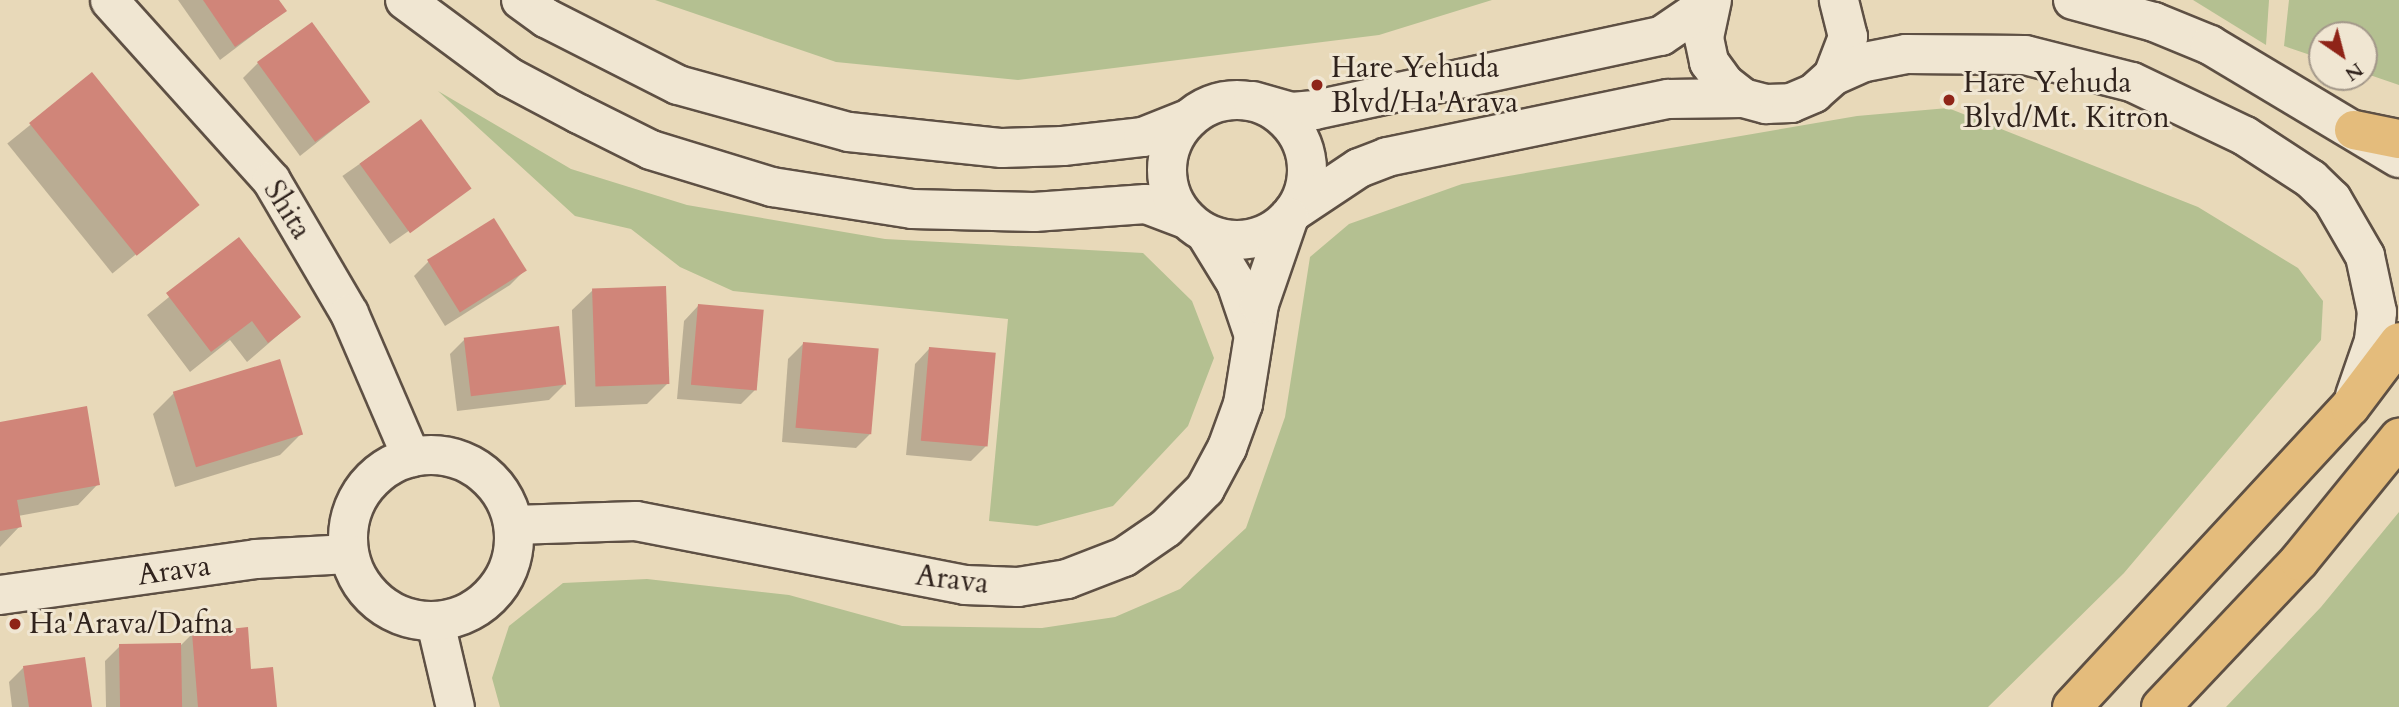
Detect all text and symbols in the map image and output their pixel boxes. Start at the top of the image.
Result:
north arrow [2308,21,2378,91]
place label: Hare Yehuda Blvd/Ha'Arava [1331,50,1518,120]
text: N [2340,56,2368,87]
place label: Hare Yehuda Blvd/Mt. Kitron [1963,65,2170,136]
marker: Hare Yehuda Blvd/Ha'Arava [1309,77,1325,93]
marker: Hare Yehuda Blvd/Mt. Kitron [1941,92,1957,108]
street label: Shita [255,174,319,246]
street label: Arava [135,548,213,594]
street label: Arava [913,558,991,602]
place label: Ha'Arava/Dafna [29,606,233,642]
marker: Ha'Arava/Dafna [7,616,23,632]

